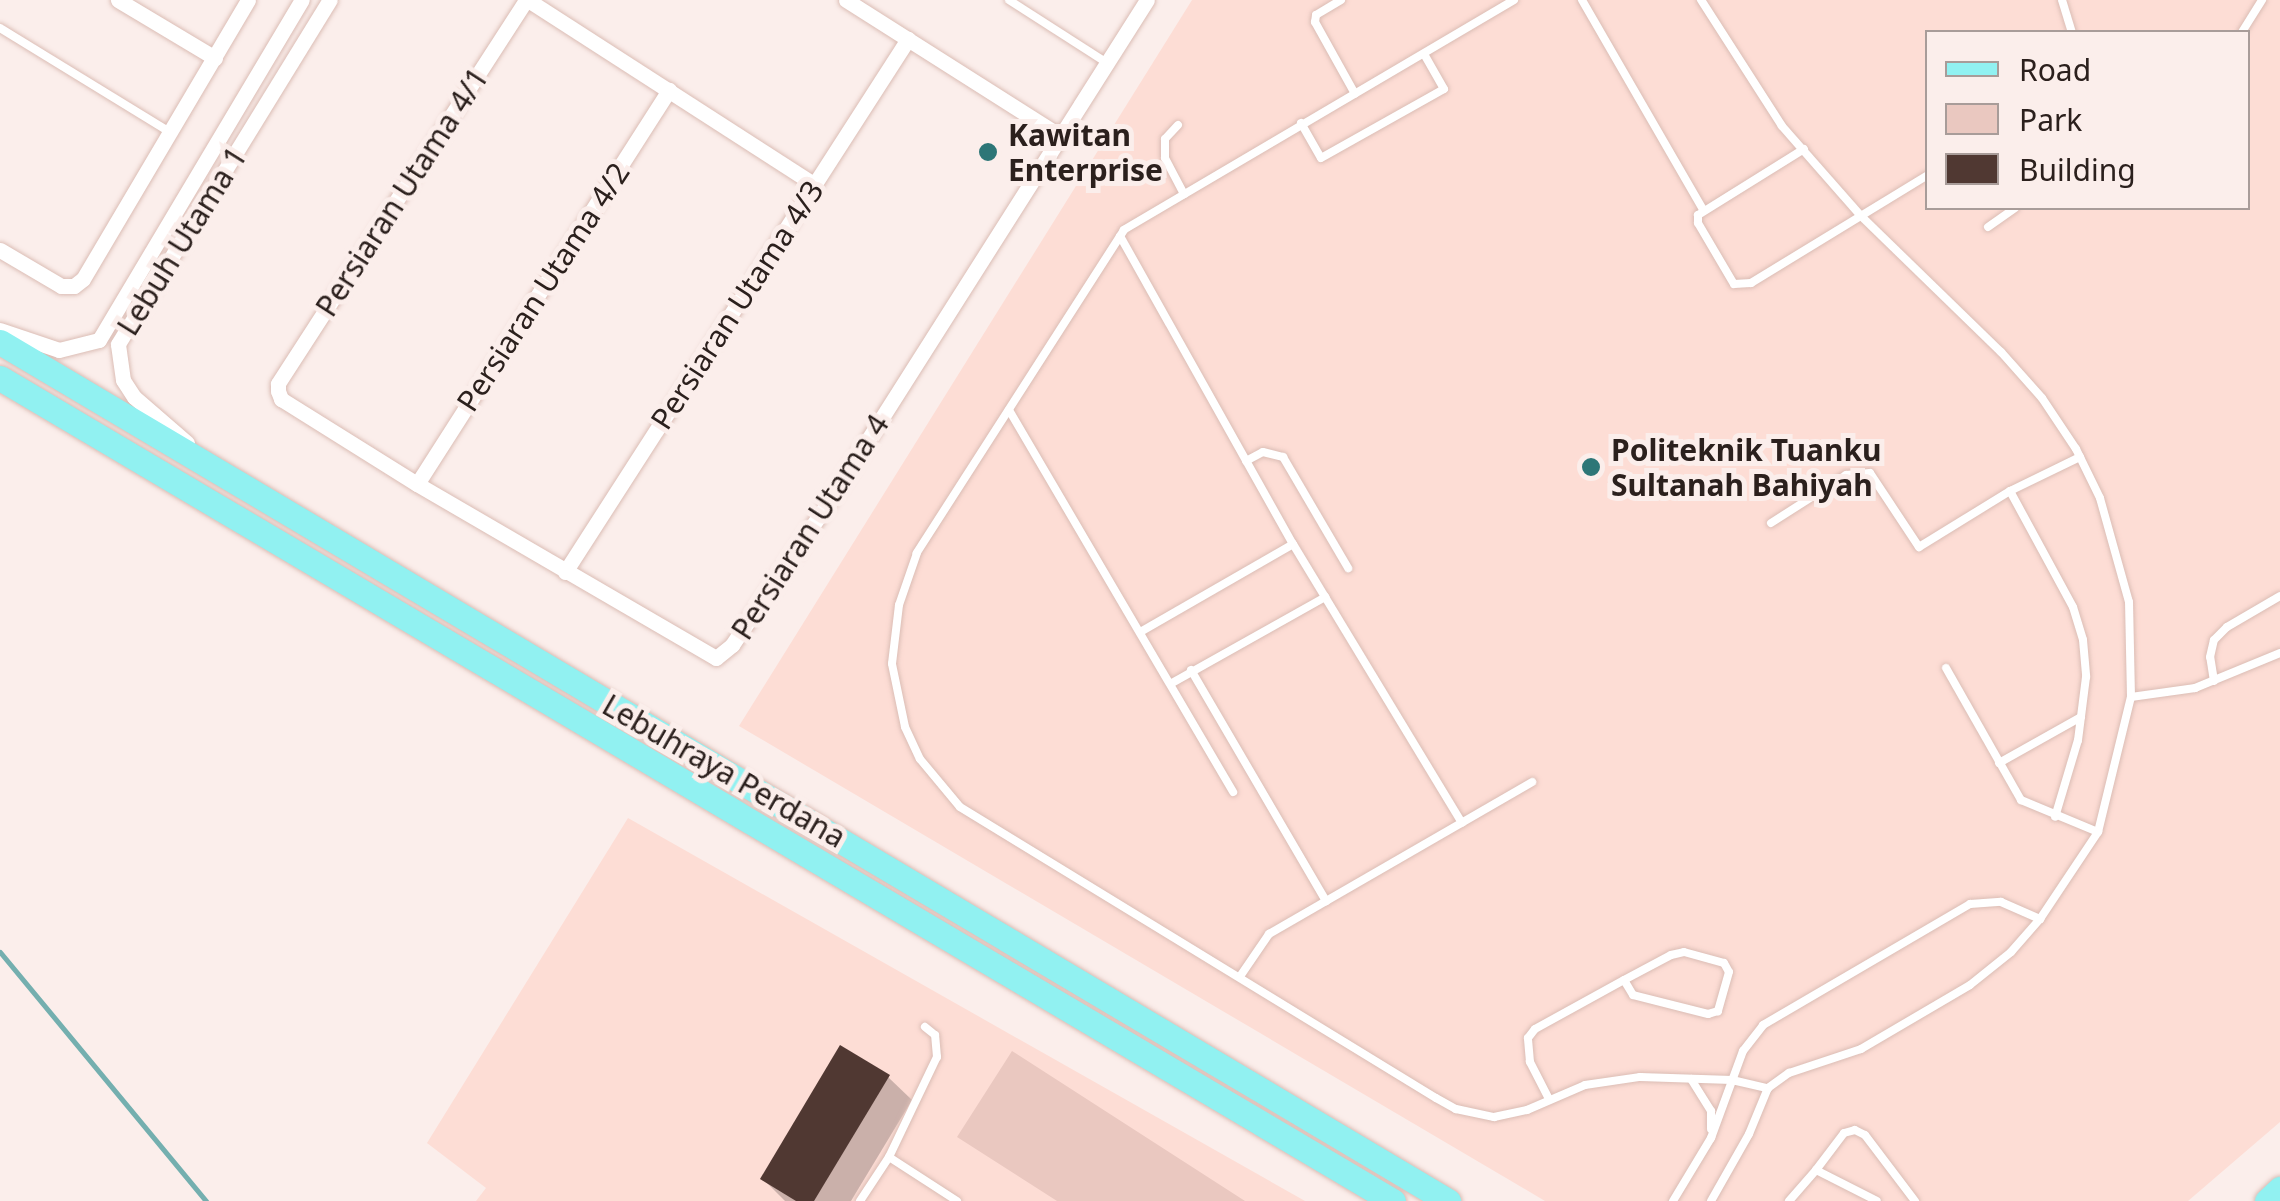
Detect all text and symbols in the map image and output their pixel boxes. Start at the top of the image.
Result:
legend [1925,30,2250,210]
text: Road [2019,49,2091,90]
street label: Persiaran Utama 4/1 [308,61,496,323]
text: Park [2019,99,2082,140]
place label: Kawitan Enterprise [1008,117,1163,188]
street label: Lebuh Utama 1 [110,140,254,342]
marker: Kawitan Enterprise [977,141,999,163]
text: Building [2019,149,2136,190]
street label: Persiaran Utama 4/2 [449,156,637,418]
street label: Persiaran Utama 4/3 [643,174,831,436]
street label: Persiaran Utama 4 [724,408,896,646]
place label: Politeknik Tuanku Sultanah Bahiyah [1611,432,1882,502]
marker: Politeknik Tuanku Sultanah Bahiyah [1580,456,1602,478]
street label: Lebuhraya Perdana [596,687,852,855]

